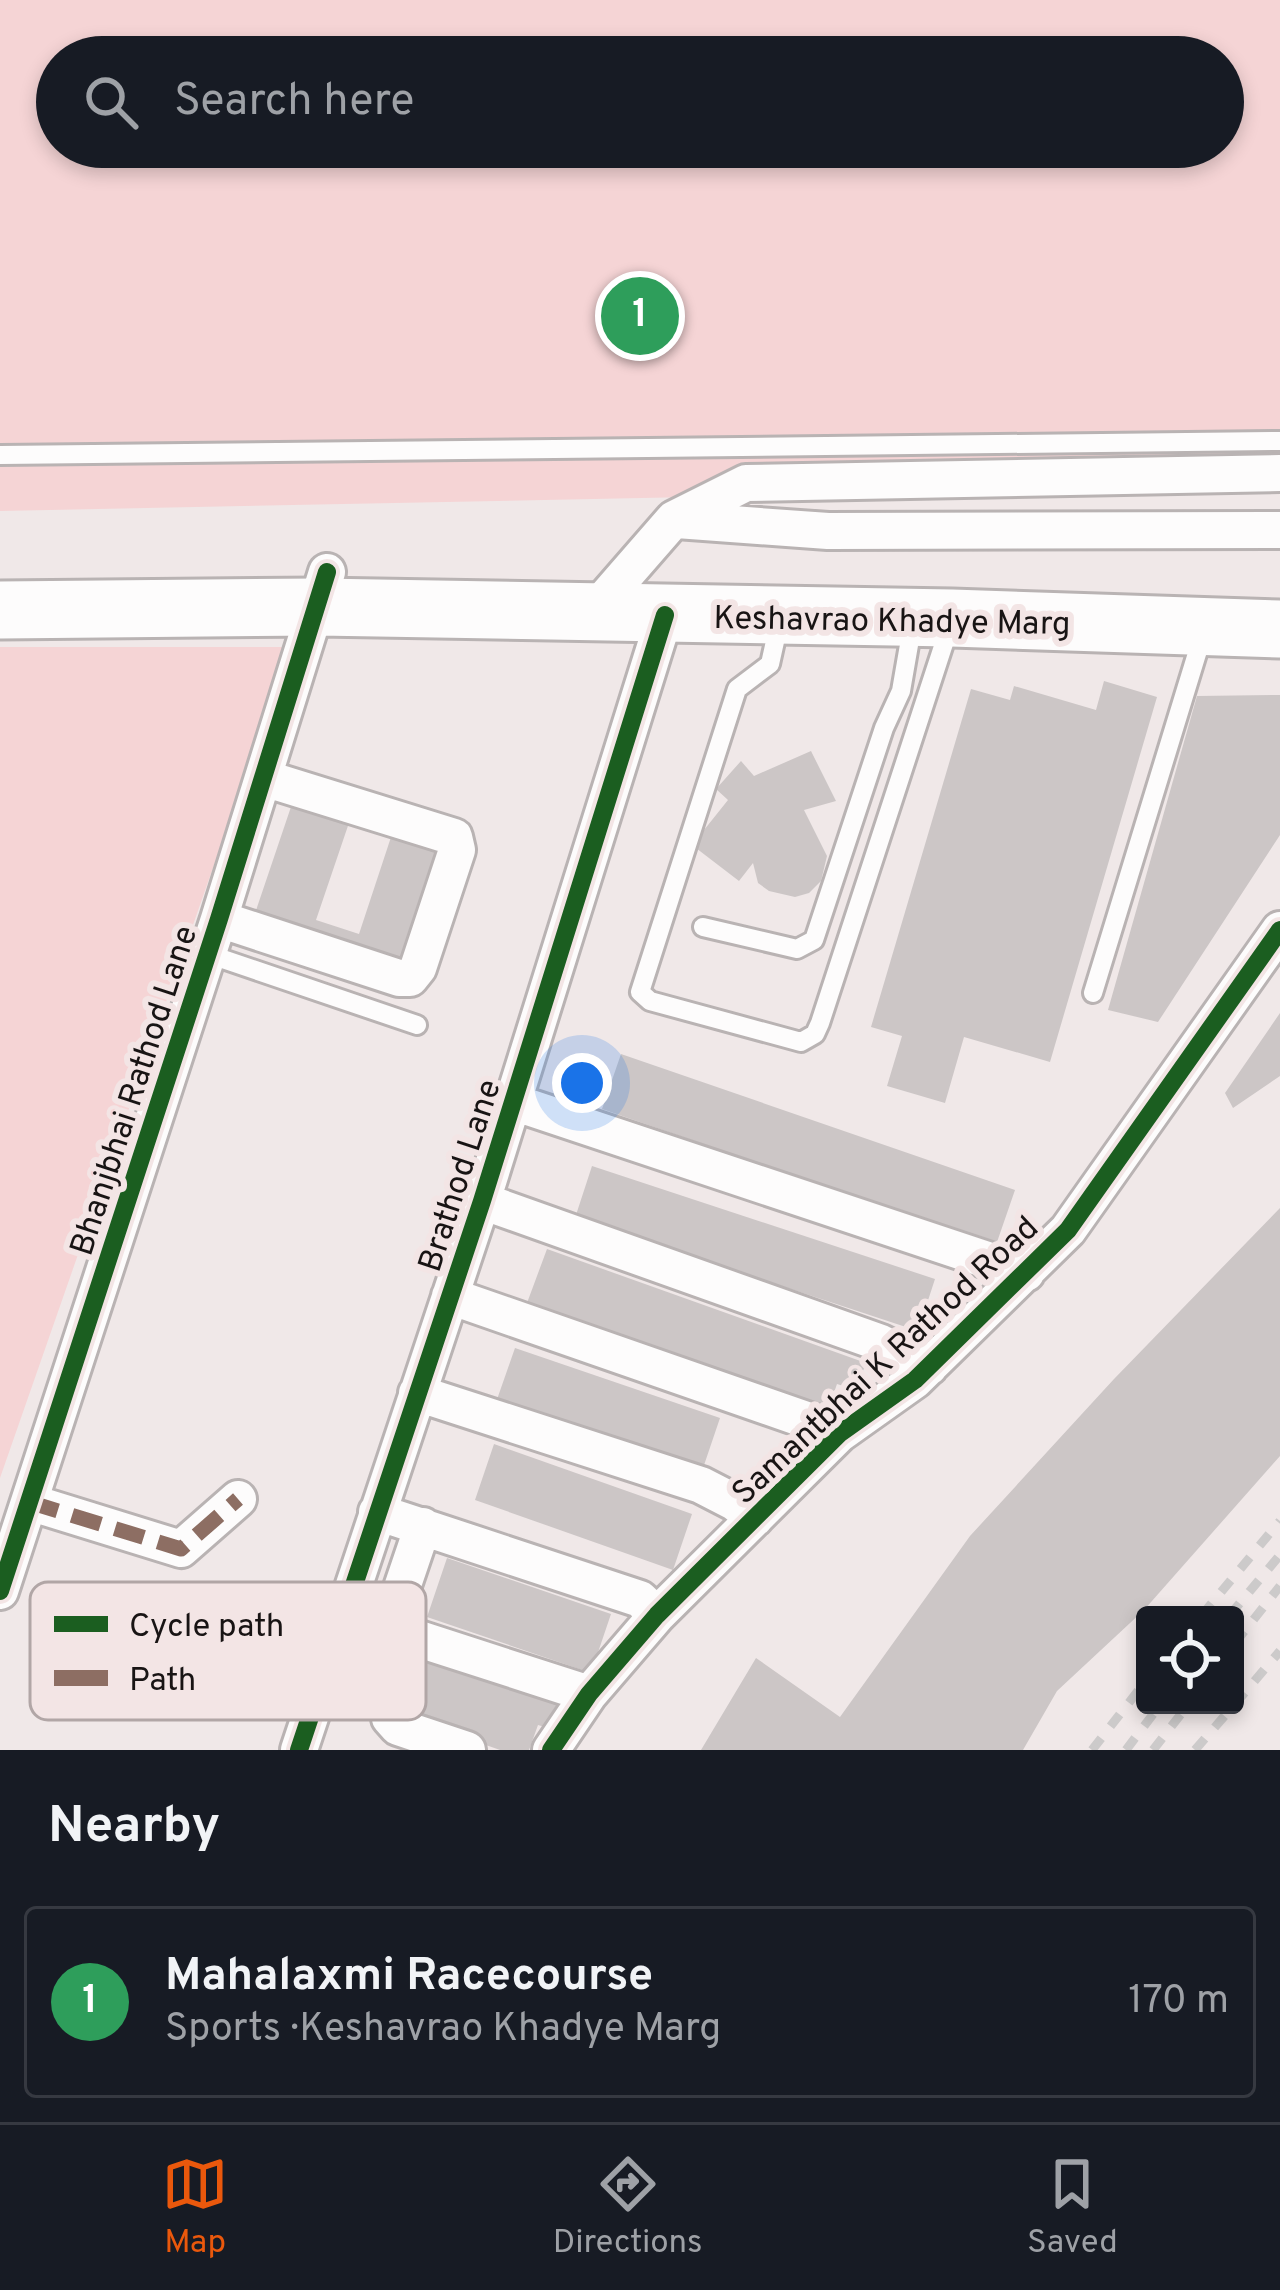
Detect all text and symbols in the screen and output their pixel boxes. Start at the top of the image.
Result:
search box [36,36,1244,168]
icon: search [78,69,144,135]
text: Search here [174,74,414,131]
pin: 1 [601,271,679,361]
street label: Keshavrao Khadye Marg [713,599,1071,647]
street label: Bhanjbhai Rathod Lane [63,921,209,1262]
your location [552,1053,612,1113]
street label: Brathod Lane [411,1075,513,1278]
street label: Samantbhai K Rathod Road [724,1209,1049,1515]
legend [30,1582,426,1720]
map controls [1136,1606,1244,1714]
button: locate [1136,1606,1244,1714]
text: Cycle path [129,1607,284,1649]
text: Path [129,1661,196,1703]
text: Nearby [48,1796,220,1861]
text: Mahalaxmi Racecourse [165,1949,653,2006]
text: 1 [82,1978,98,2027]
text: 170 m [1128,1978,1229,2027]
text: Sports · Keshavrao Khadye Marg [165,2006,721,2055]
tab: Map [162,2151,228,2265]
tab: Directions [553,2151,703,2265]
tab: Saved [1027,2151,1118,2265]

